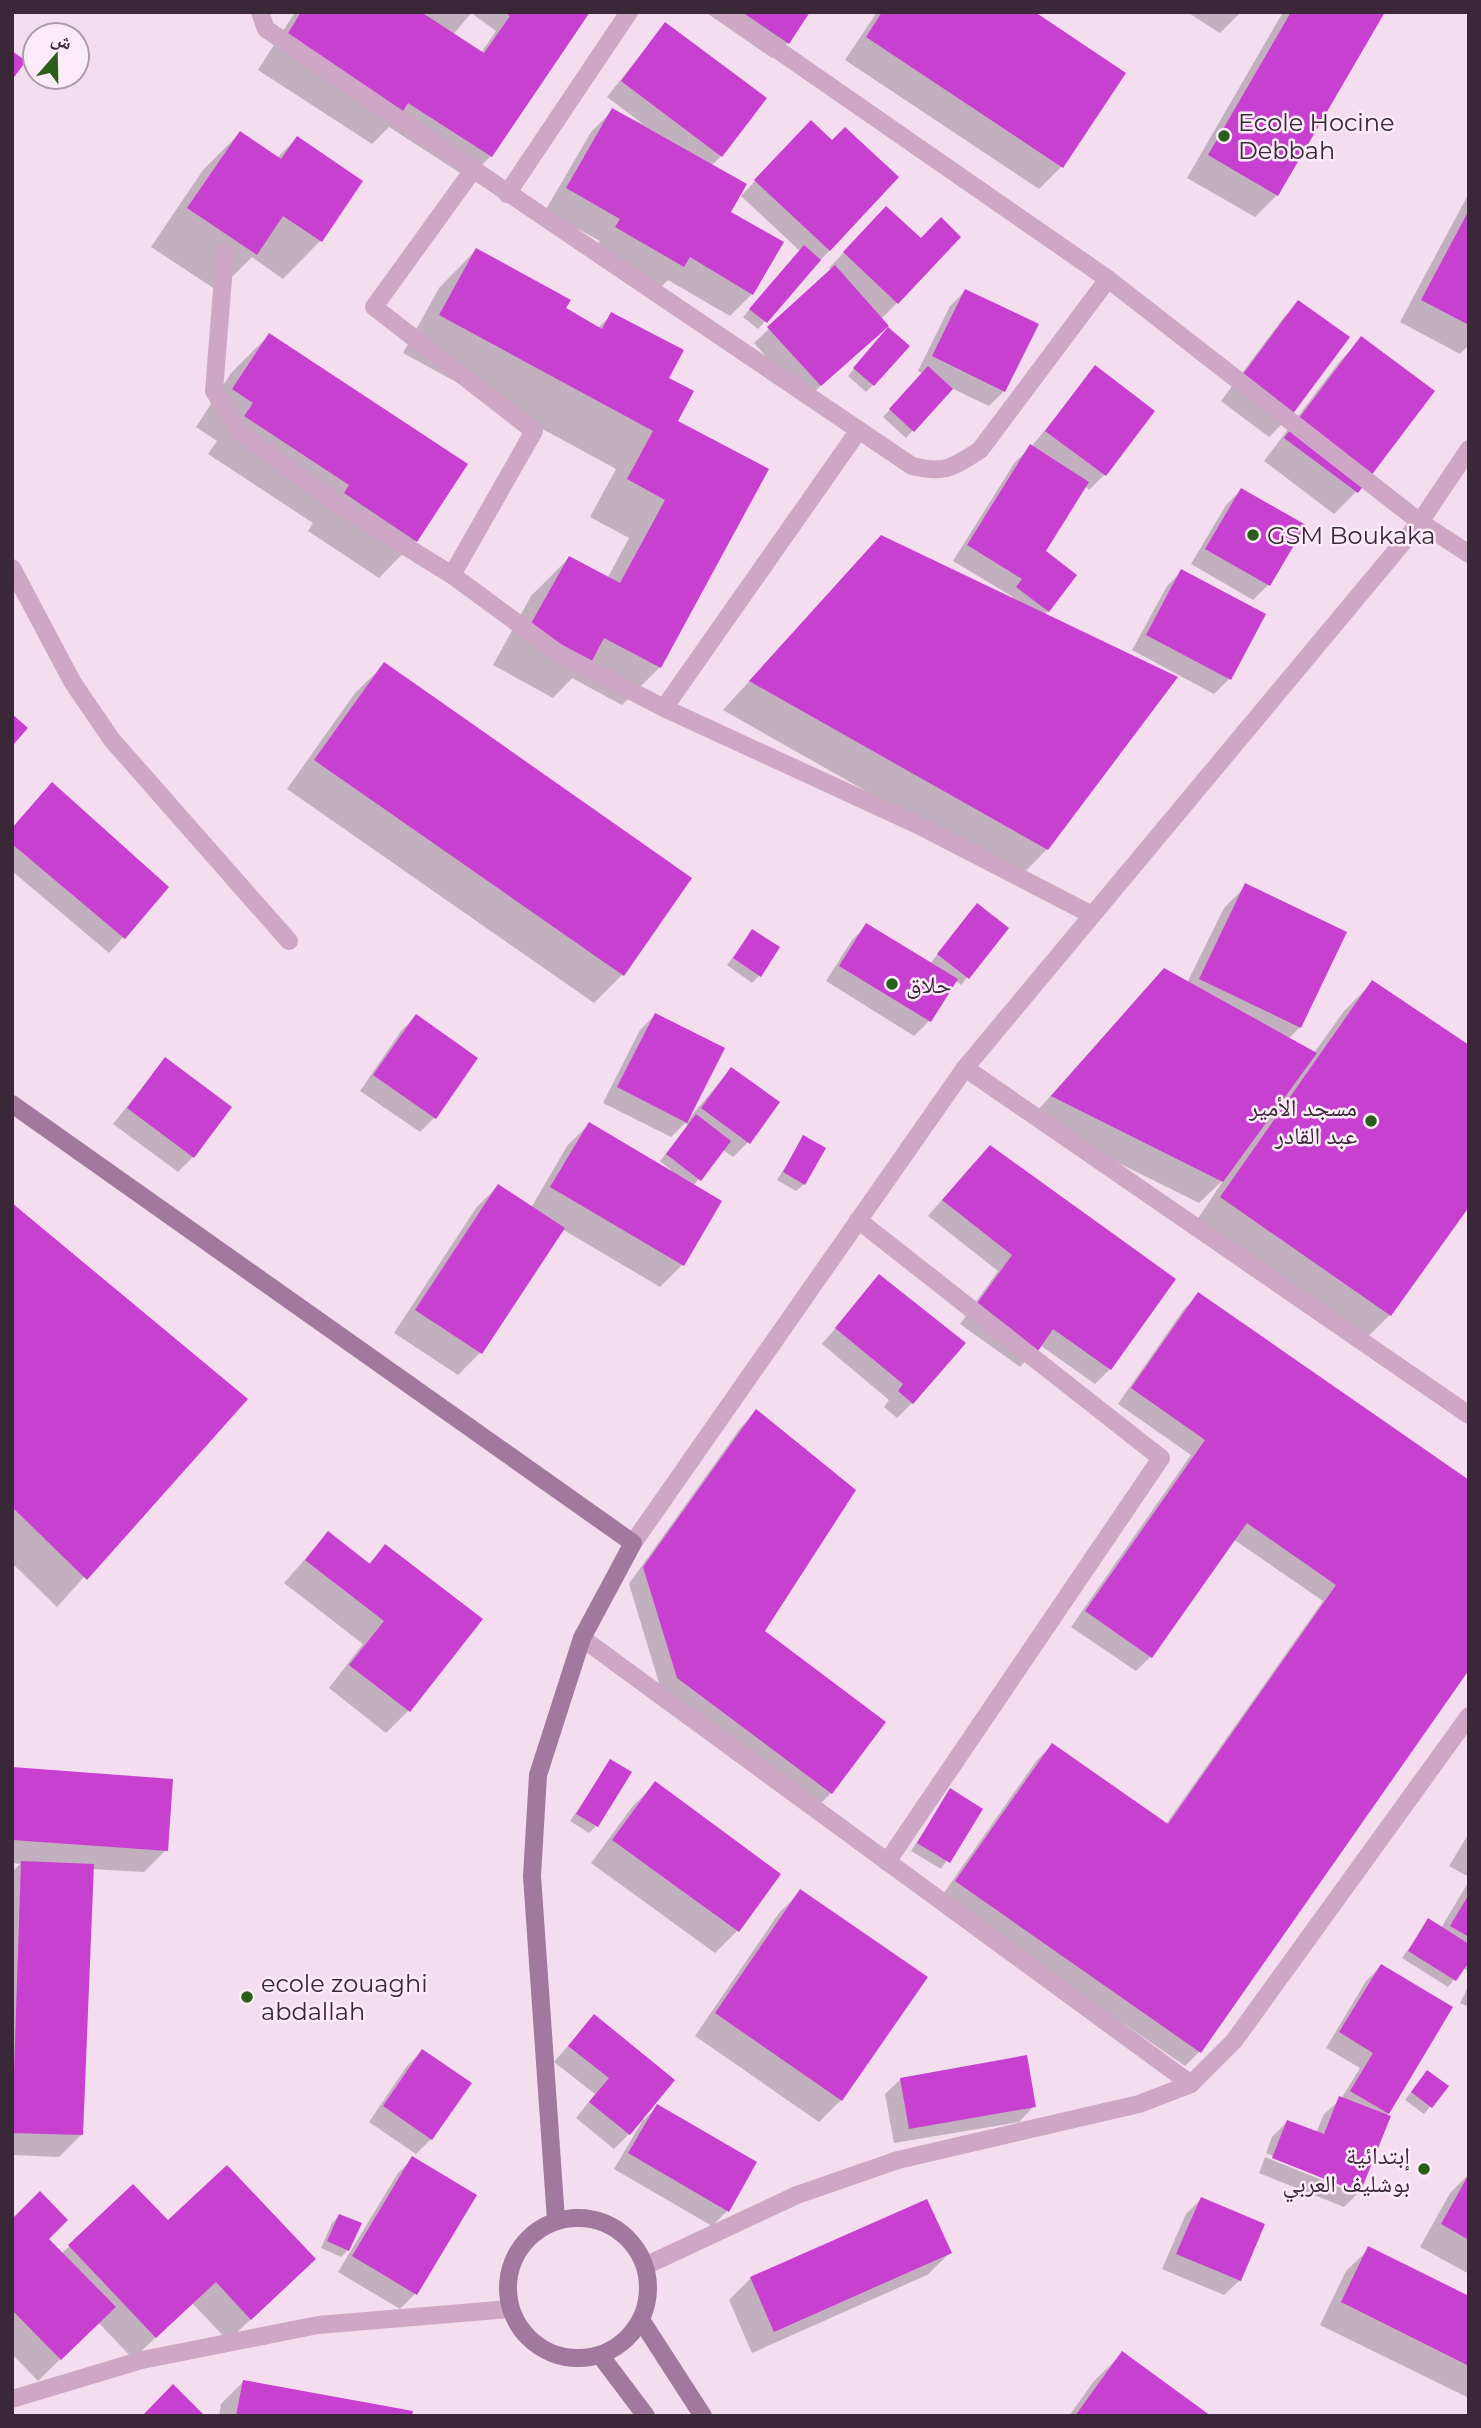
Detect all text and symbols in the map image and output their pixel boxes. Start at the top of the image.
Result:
north arrow [21,21,91,91]
text: ش [48,26,75,55]
place label: Ecole Hocine Debbah [1238,108,1395,165]
marker: Ecole Hocine Debbah [1216,128,1232,144]
place label: GSM Boukaka [1267,521,1435,550]
marker: GSM Boukaka [1245,527,1261,543]
place label: حلاق [906,970,951,999]
marker: حلاق [884,976,900,992]
place label: مسجد الأمير عبد القادر [1248,1093,1357,1150]
marker: مسجد الأمير عبد القادر [1363,1113,1379,1129]
place label: ecole zouaghi abdallah [261,1969,428,2026]
marker: ecole zouaghi abdallah [239,1989,255,2005]
place label: إبتدائية بوشليف العربي [1282,2141,1410,2203]
marker: إبتدائية بوشليف العربي [1416,2161,1432,2177]

